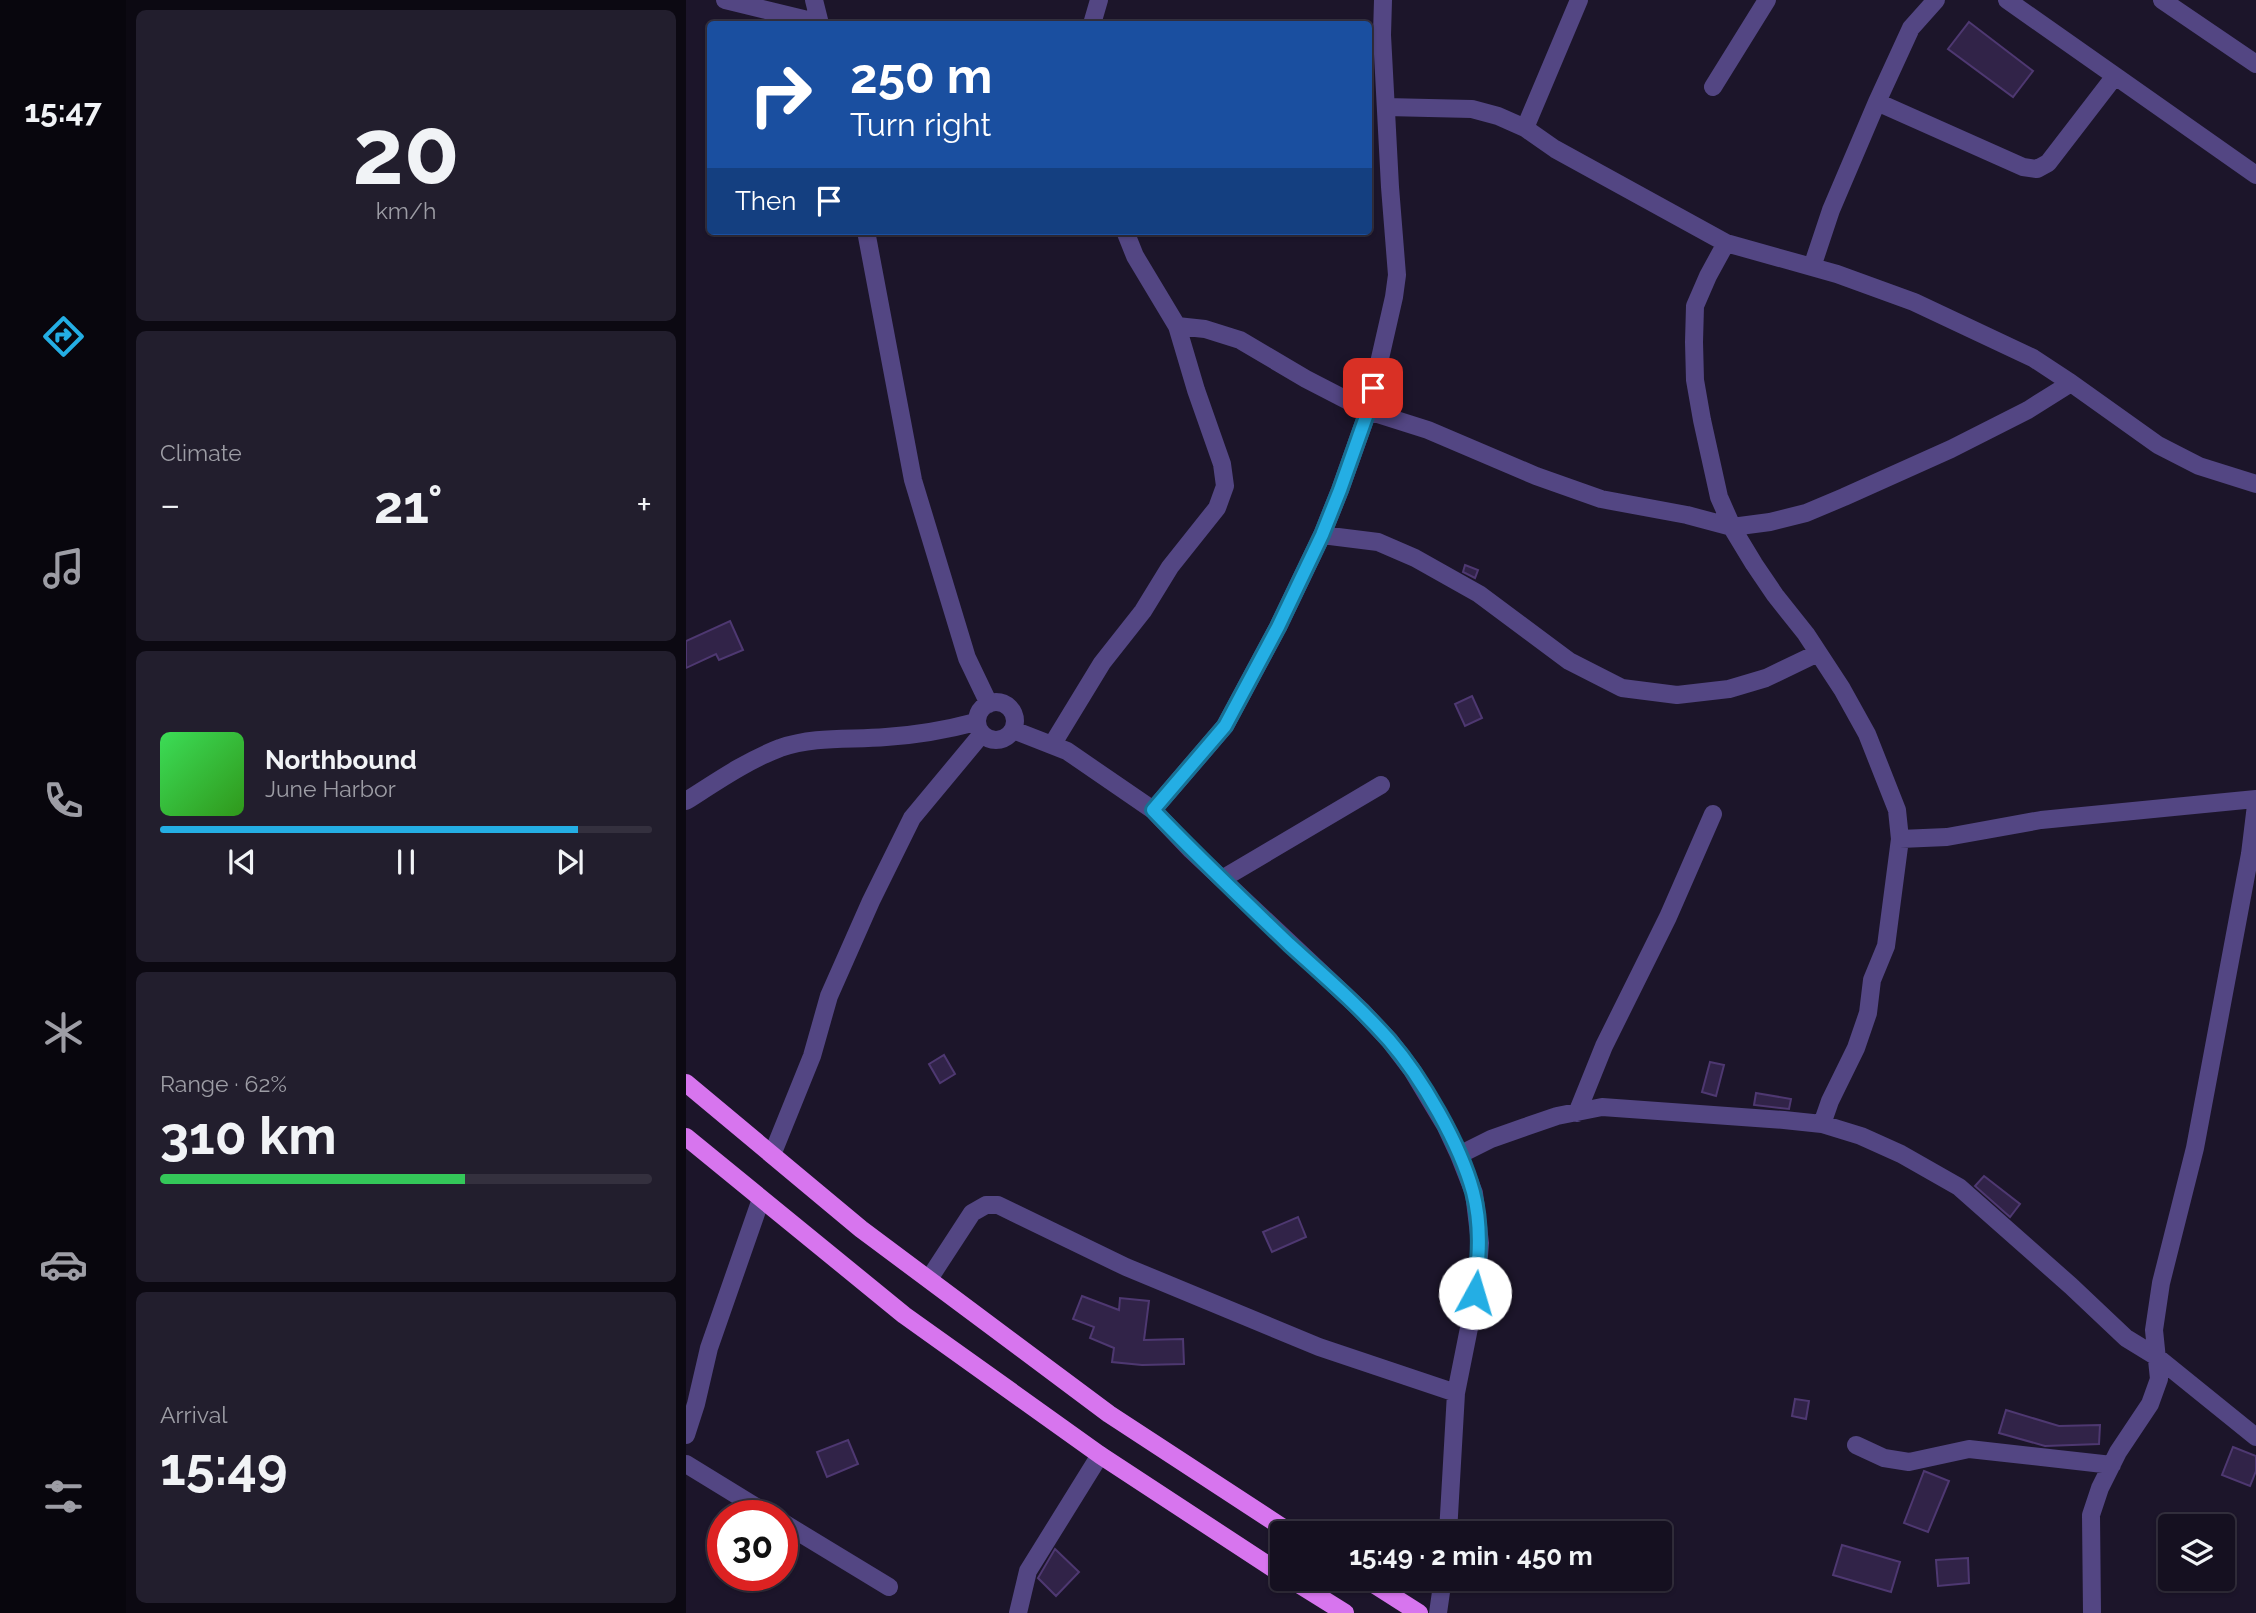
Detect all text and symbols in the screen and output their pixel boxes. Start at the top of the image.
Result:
text: 250 m [850,47,992,104]
icon: right [735,49,826,140]
text: 15:47 [24,92,102,129]
text: 20 [352,98,460,205]
text: Turn right [850,106,991,143]
icon: arrive [810,182,848,220]
text: Then [735,186,796,216]
text: km/h [376,197,436,224]
icon: directions [39,312,88,361]
pin [1343,358,1403,418]
icon: arrive [1354,369,1392,407]
text: Climate [160,439,242,466]
text: 21° [374,474,443,535]
text: − [160,482,180,527]
text: + [636,482,652,527]
icon: music [39,544,88,593]
text: Northbound [265,745,417,775]
text: June Harbor [265,775,396,802]
icon: phone [39,776,88,825]
icon: previous [223,843,261,881]
icon: pause [387,843,425,881]
icon: next [551,843,589,881]
icon: climate [39,1008,88,1057]
text: Range · 62% [160,1070,287,1097]
text: 310 km [160,1105,337,1166]
icon: car [39,1240,88,1289]
position arrow [1438,1256,1512,1330]
text: Arrival [160,1401,227,1428]
text: 15:49 [160,1436,288,1497]
icon: filters [39,1472,88,1521]
speed limit sign: 30 [707,1500,798,1591]
map controls [2158,1514,2235,1591]
button: layers [2158,1514,2235,1591]
text: 15:49 · 2 min · 450 m [1349,1541,1593,1571]

